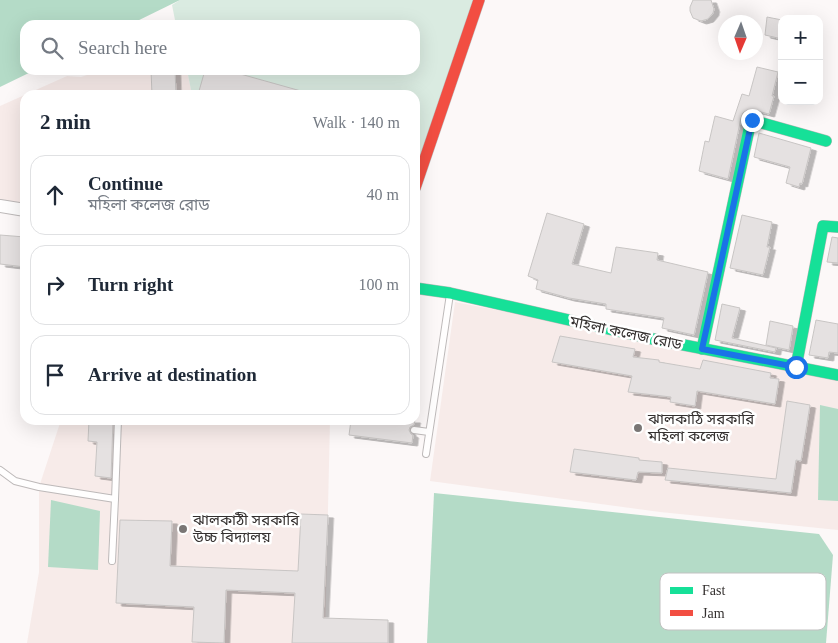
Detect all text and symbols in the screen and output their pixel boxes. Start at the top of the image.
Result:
north arrow [718,15,763,60]
map controls [778,15,823,105]
button: + [778,15,823,60]
search box [20,20,420,75]
icon: search [38,34,66,62]
text: Search here [78,37,167,58]
button: − [778,60,823,105]
route end [741,109,764,132]
text: 2 min [40,110,91,134]
text: Walk · 140 m [313,114,400,131]
text: Continue [88,173,163,194]
icon: ahead [41,181,69,209]
text: 40 m [367,186,399,203]
text: মহিলা কলেজ রোড [88,196,210,213]
icon: right [41,271,69,299]
text: Turn right [88,274,173,295]
text: 100 m [359,276,399,293]
street label: মহিলা কলেজ রোড [568,313,684,353]
route start [785,356,808,379]
icon: arrive [41,361,69,389]
text: Arrive at destination [88,364,257,385]
place label: ঝালকাঠি সরকারি মহিলা কলেজ [647,411,755,444]
marker: ঝালকাঠি সরকারি মহিলা কলেজ [632,422,644,434]
place label: ঝালকাঠী সরকারি উচ্চ বিদ্যালয় [192,511,300,545]
marker: ঝালকাঠী সরকারি উচ্চ বিদ্যালয় [177,523,189,535]
legend [660,573,826,630]
text: Fast [702,583,725,598]
text: Jam [702,606,725,621]

